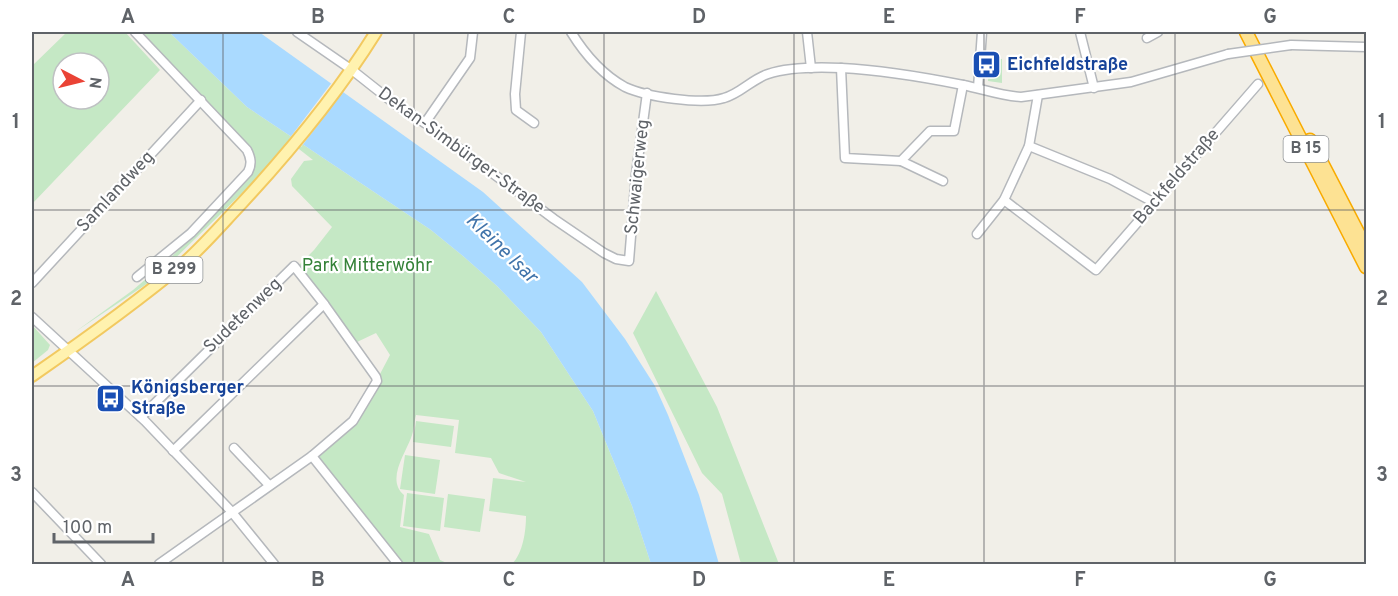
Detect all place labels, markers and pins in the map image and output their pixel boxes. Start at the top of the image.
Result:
bus stop icon: Eichfeldstraße [970,49,1002,81]
place label: Eichfeldstraße [1007,54,1128,77]
place label: Königsberger Straße [131,377,245,421]
bus stop icon: Königsberger Straße [94,382,126,414]

